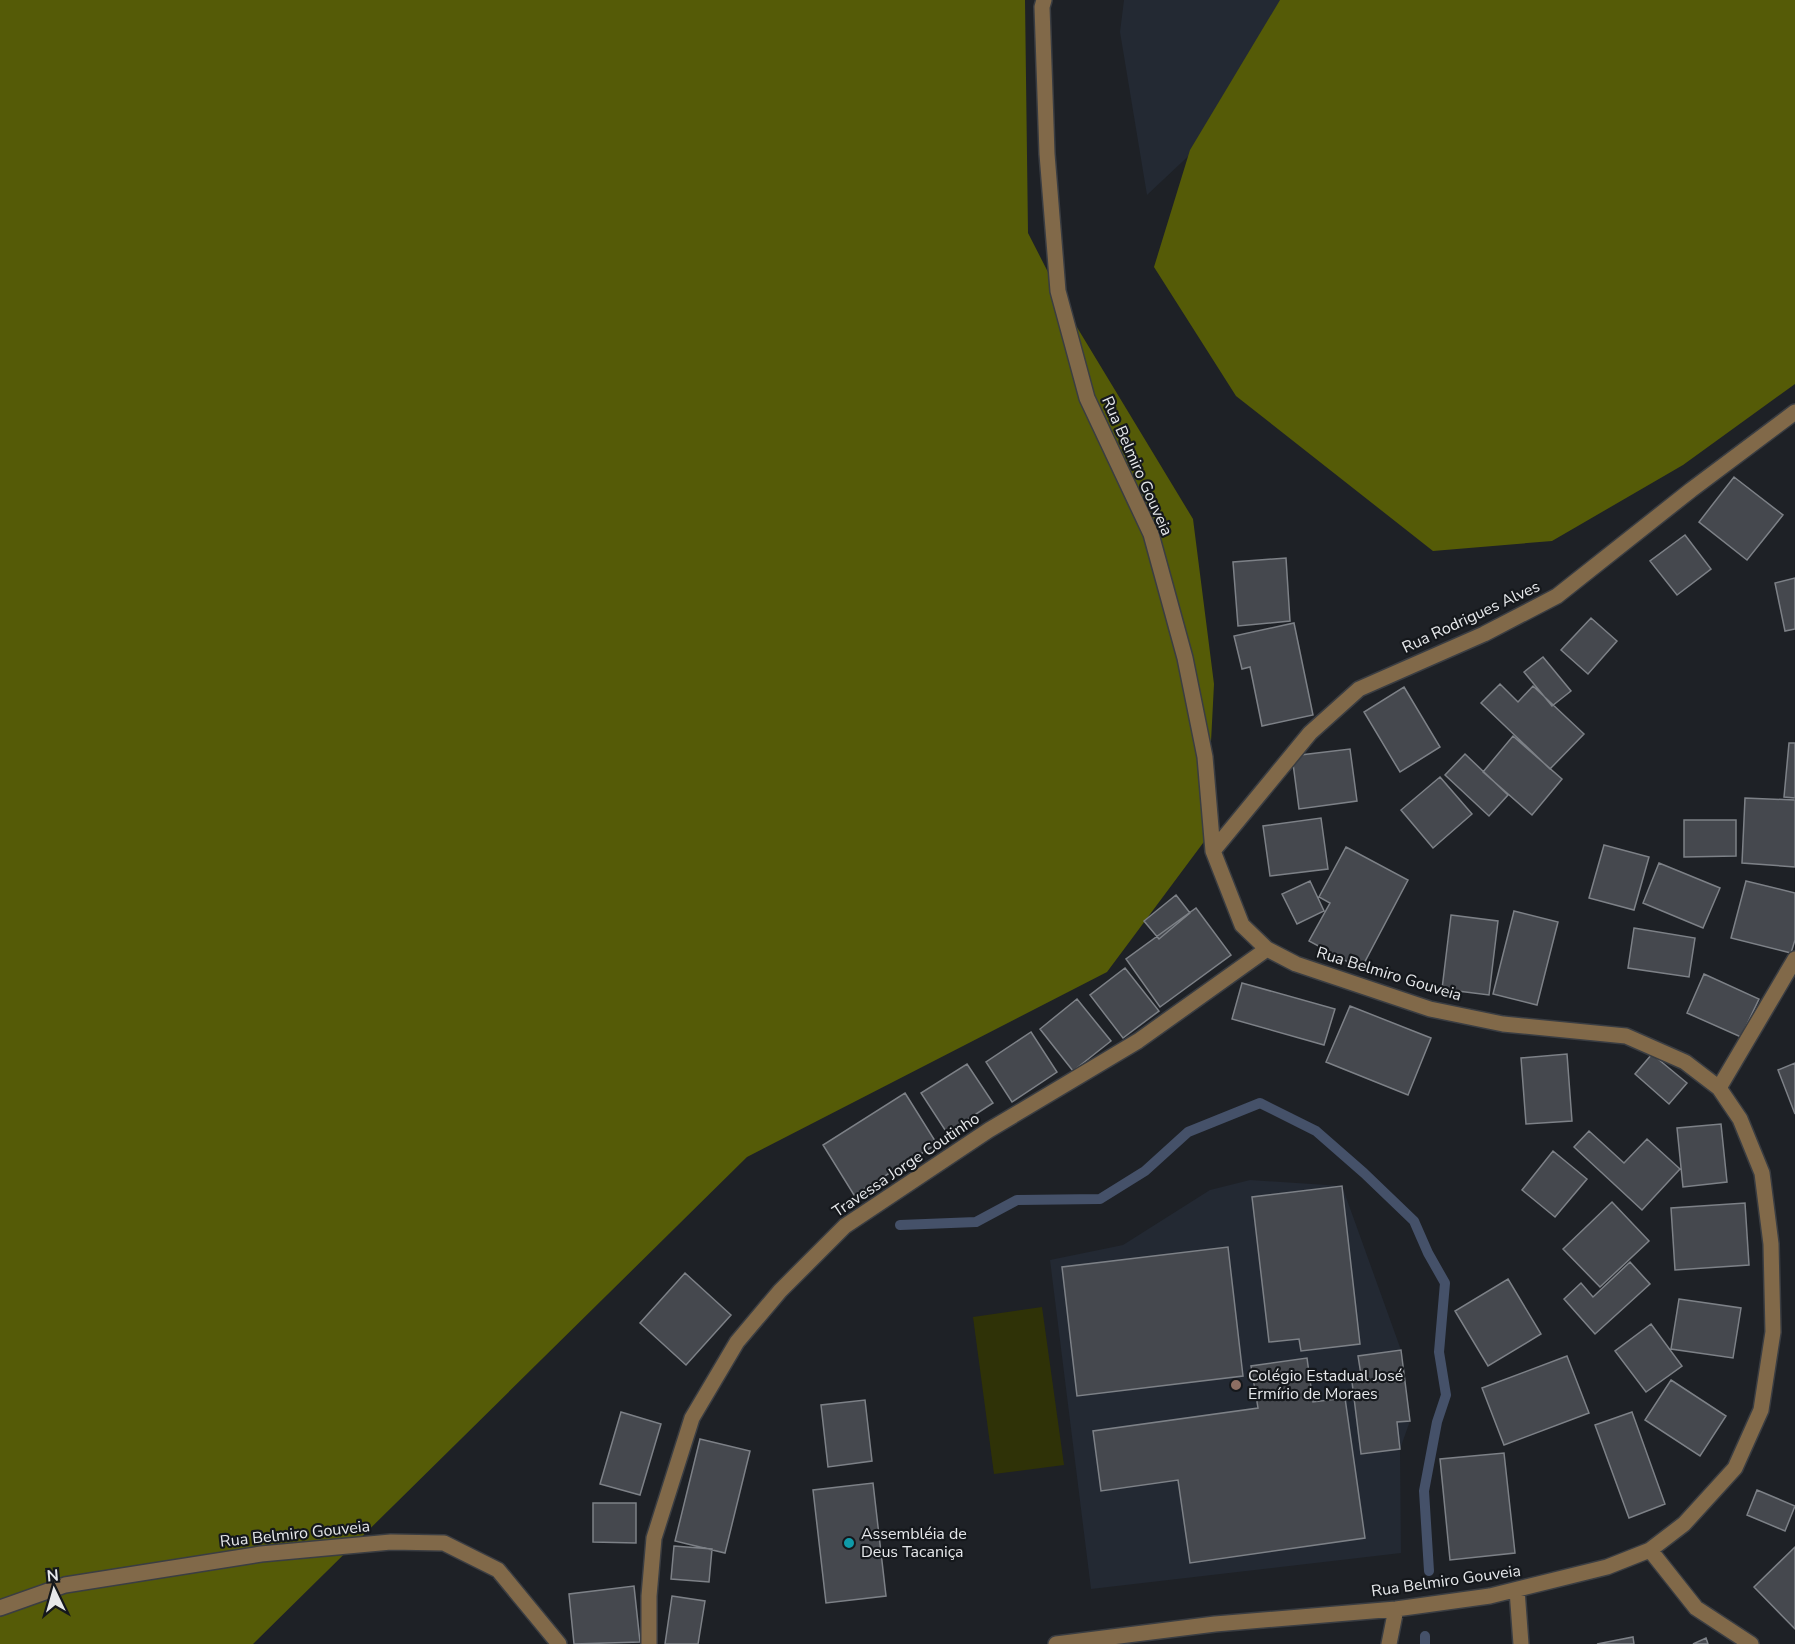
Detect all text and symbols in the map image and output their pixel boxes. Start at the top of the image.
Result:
street label: Rua Belmiro Gouveia [1096,393,1178,539]
street label: Rua Rodrigues Alves [1399,575,1543,659]
street label: Rua Belmiro Gouveia [1314,941,1464,1007]
street label: Travessa Jorge Coutinho [828,1107,984,1223]
place label: Colégio Estadual José Ermírio de Moraes [1248,1365,1403,1405]
marker: Colégio Estadual José Ermírio de Moraes [1229,1378,1243,1392]
street label: Rua Belmiro Gouveia [219,1515,371,1553]
place label: Assembléia de Deus Tacaniça [861,1523,967,1563]
marker: Assembléia de Deus Tacaniça [842,1536,856,1550]
north arrow [24,1560,84,1620]
street label: Rua Belmiro Gouveia [1370,1560,1522,1602]
text: N [46,1565,60,1588]

